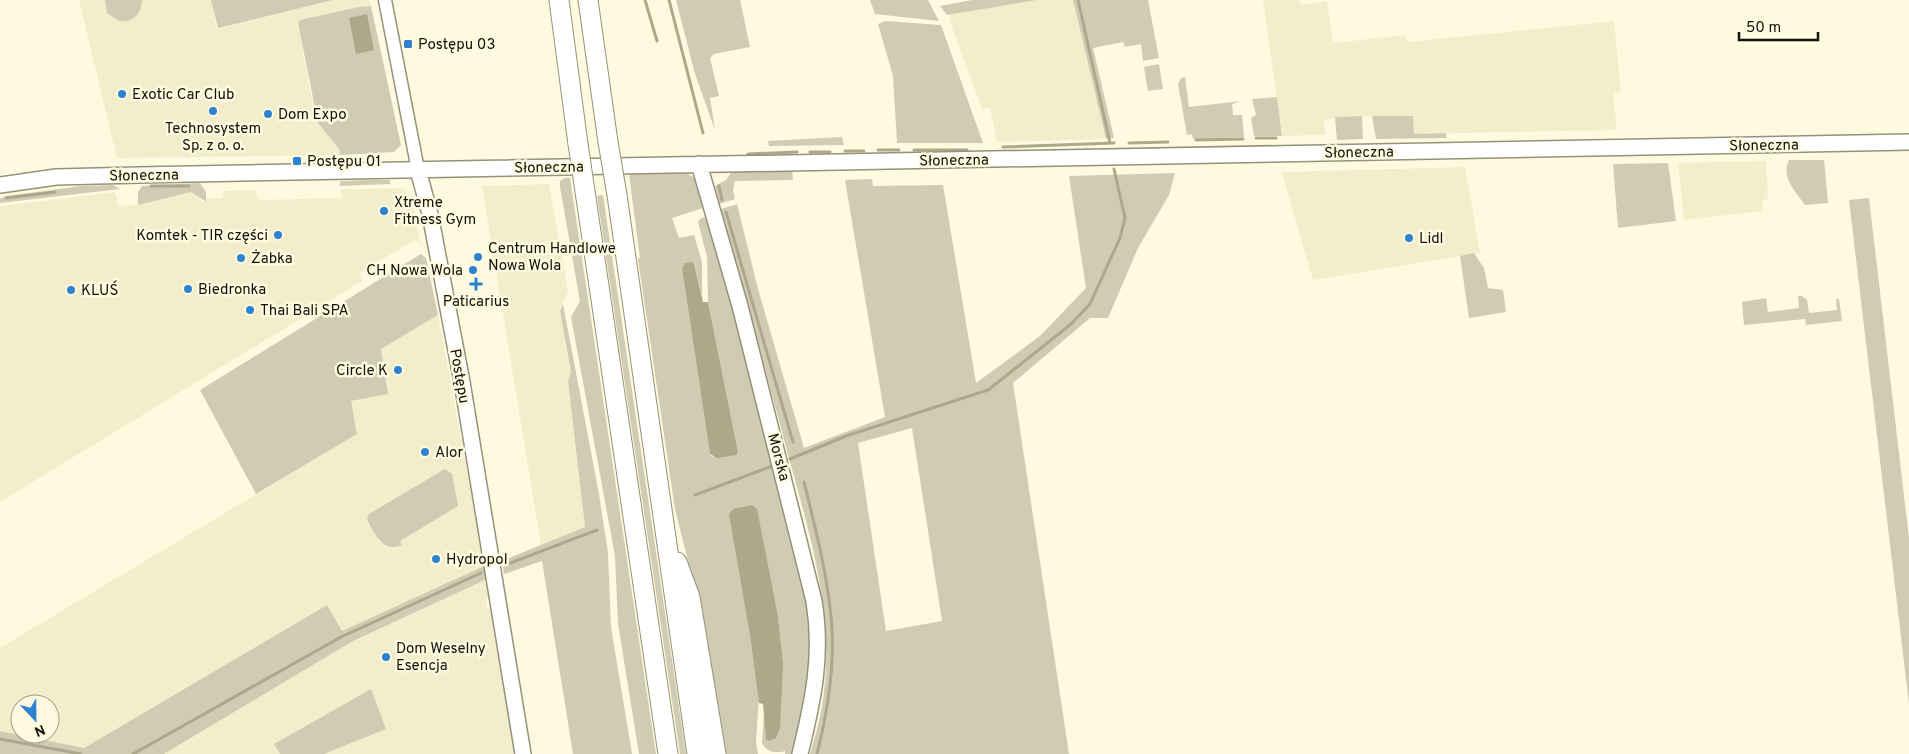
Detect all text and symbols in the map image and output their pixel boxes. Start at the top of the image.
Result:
scale bar [1739,10,1818,42]
text: 50 m [1746,19,1781,38]
place label: Postępu 03 [418,36,495,55]
marker: Postępu 03 [402,38,414,50]
place label: Exotic Car Club [132,86,234,105]
marker: Exotic Car Club [116,88,128,100]
marker: Technosystem Sp. z o. o. [207,105,219,117]
place label: Dom Expo [278,106,347,125]
marker: Dom Expo [262,108,274,120]
place label: Technosystem Sp. z o. o. [165,120,261,156]
street label: Słoneczna [1729,136,1799,157]
street label: Słoneczna [1324,143,1394,164]
street label: Słoneczna [919,151,989,172]
place label: Postępu 01 [307,153,381,172]
marker: Postępu 01 [291,155,303,167]
street label: Słoneczna [514,158,584,179]
street label: Słoneczna [109,166,179,187]
place label: Xtreme Fitness Gym [394,194,476,230]
marker: Xtreme Fitness Gym [378,205,390,217]
place label: Komtek - TIR części [136,227,268,246]
marker: Komtek - TIR części [272,229,284,241]
place label: Lidl [1419,230,1444,249]
marker: Lidl [1403,232,1415,244]
place label: Centrum Handlowe Nowa Wola [488,240,616,276]
place label: Żabka [251,249,293,269]
marker: Centrum Handlowe Nowa Wola [472,251,484,263]
marker: Żabka [235,252,247,264]
place label: CH Nowa Wola [366,262,463,281]
marker: CH Nowa Wola [467,264,479,276]
marker: Paticarius [470,278,482,290]
place label: KLUŚ [81,280,118,301]
place label: Biedronka [198,281,266,300]
marker: Biedronka [182,283,194,295]
marker: KLUŚ [65,284,77,296]
place label: Paticarius [443,293,509,312]
place label: Thai Bali SPA [260,302,349,321]
marker: Thai Bali SPA [244,304,256,316]
street label: Postępu [444,347,473,405]
place label: Circle K [336,362,388,381]
marker: Circle K [392,364,404,376]
street label: Morska [762,431,793,483]
place label: Alor [435,444,463,463]
marker: Alor [419,446,431,458]
place label: Hydropol [446,551,508,570]
marker: Hydropol [430,553,442,565]
place label: Dom Weselny Esencja [396,640,486,676]
marker: Dom Weselny Esencja [380,651,392,663]
north arrow [10,694,60,744]
text: N [31,720,47,739]

